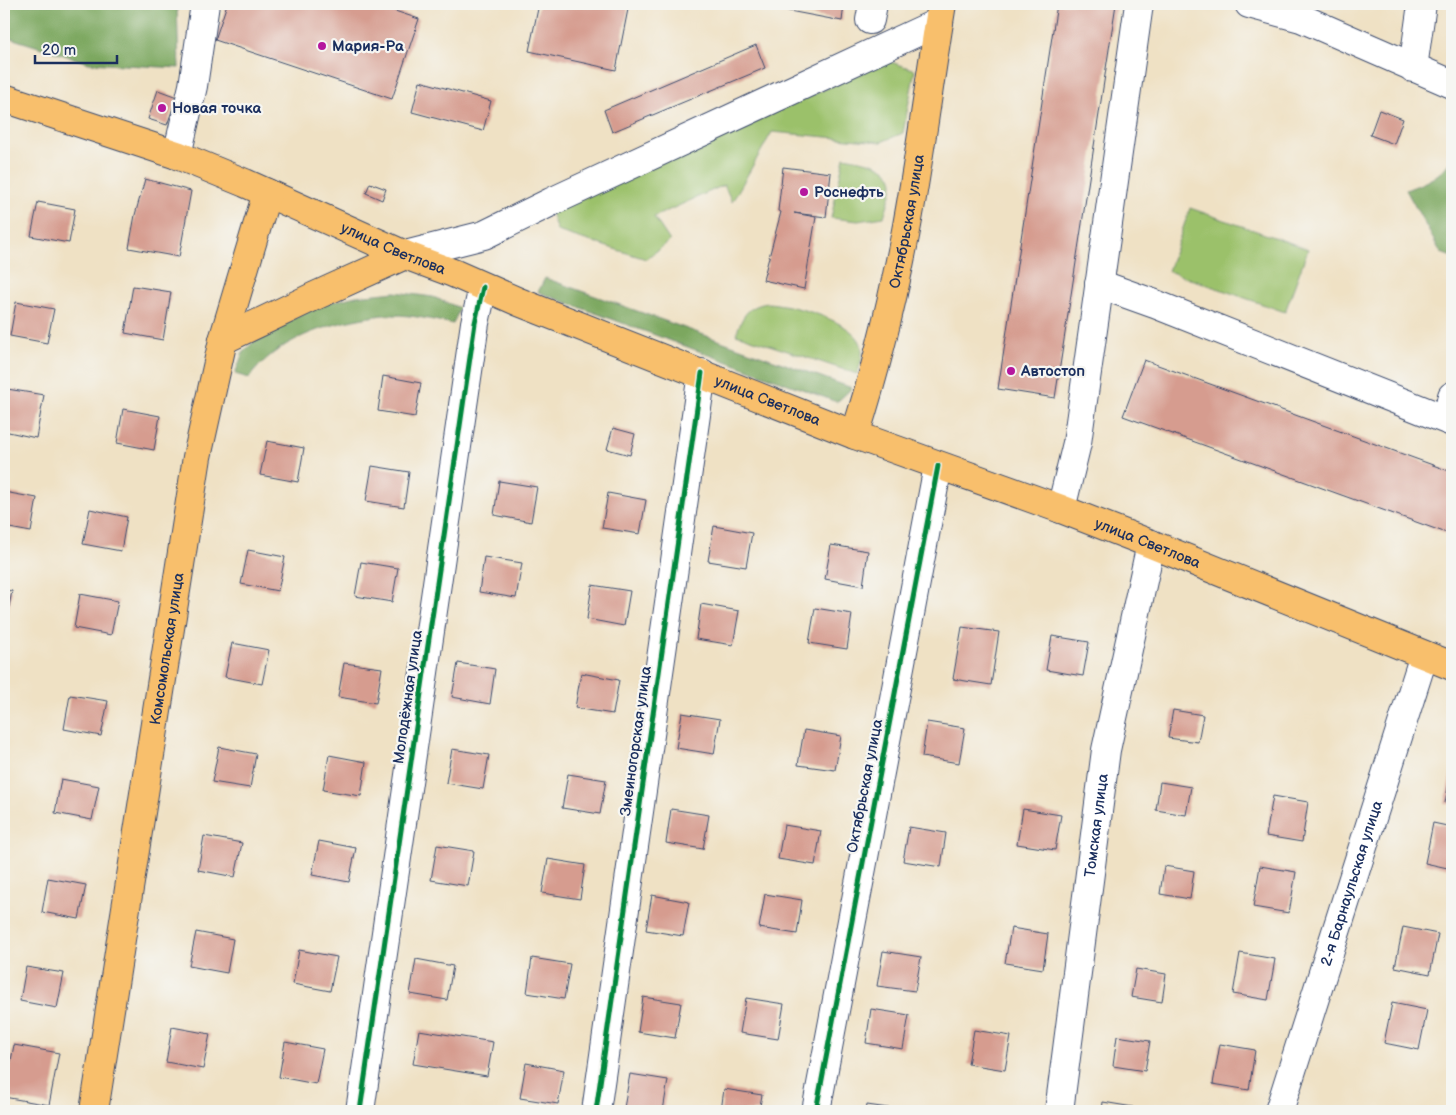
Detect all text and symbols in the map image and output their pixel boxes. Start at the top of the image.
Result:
scale bar [35,32,118,64]
place label: Мария-Ра [332,37,404,56]
marker: Мария-Ра [316,40,328,52]
text: 20 m [42,41,76,60]
place label: Новая точка [172,99,261,118]
marker: Новая точка [156,102,168,114]
street label: Октябрьская улица [885,153,928,290]
place label: Роснефть [814,183,884,202]
marker: Роснефть [798,186,810,198]
street label: улица Светлова [338,218,449,279]
place label: Автостоп [1020,362,1085,381]
marker: Автостоп [1005,365,1017,377]
street label: улица Светлова [712,371,823,430]
street label: улица Светлова [1092,514,1204,573]
street label: Комсомольская улица [145,571,188,726]
street label: Молодёжная улица [389,629,427,765]
street label: Змеиногорская улица [616,665,656,817]
street label: Октябрьская улица [843,717,887,855]
street label: Томская улица [1080,772,1112,878]
street label: 2-я Барнаульская улица [1316,798,1387,968]

